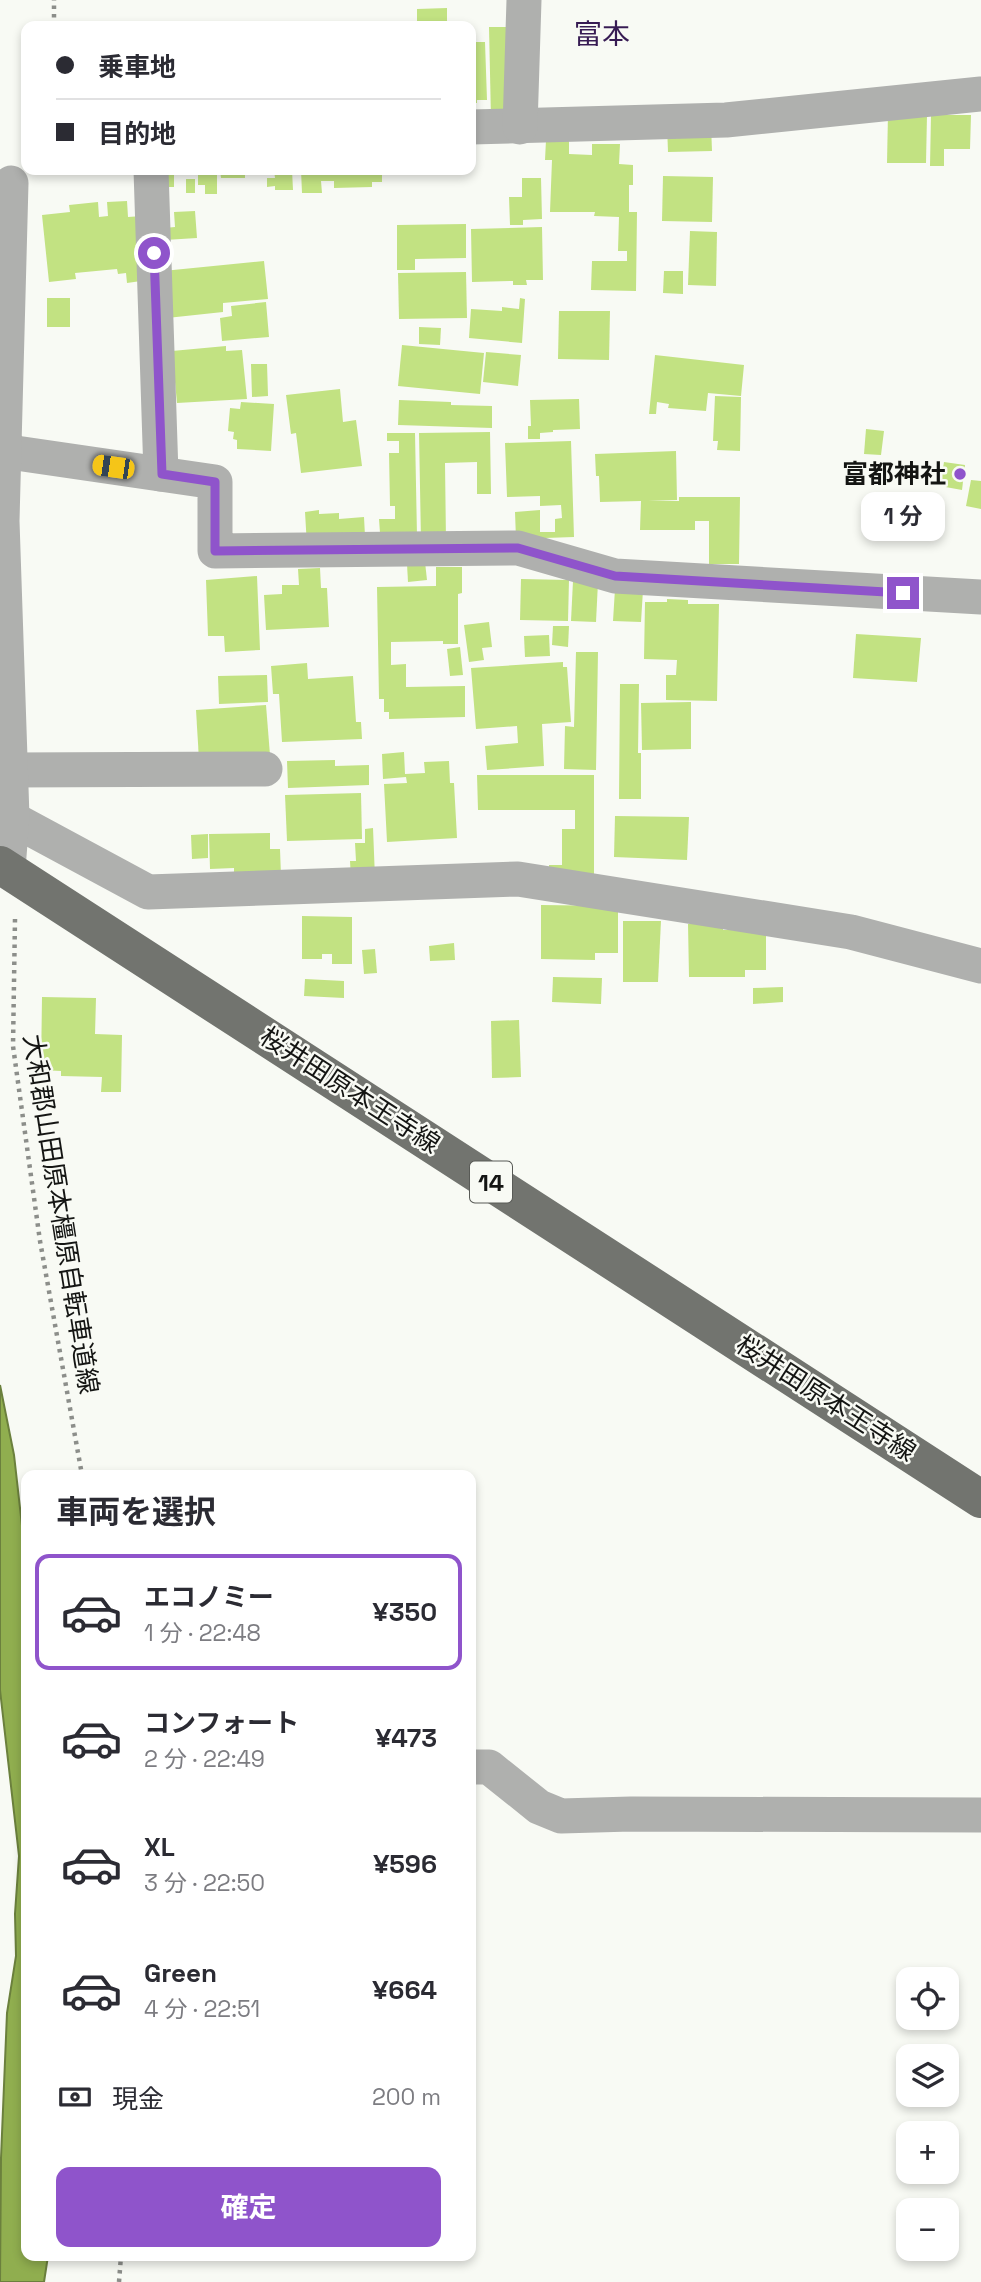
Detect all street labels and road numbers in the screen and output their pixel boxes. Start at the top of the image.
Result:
street label: 桜井田原本王寺線 [254,1019,446,1161]
street label: 大和郡山田原本橿原自転車道線 [16,1032,106,1396]
road number: 14 [470,1162,512,1202]
street label: 桜井田原本王寺線 [730,1327,922,1469]

